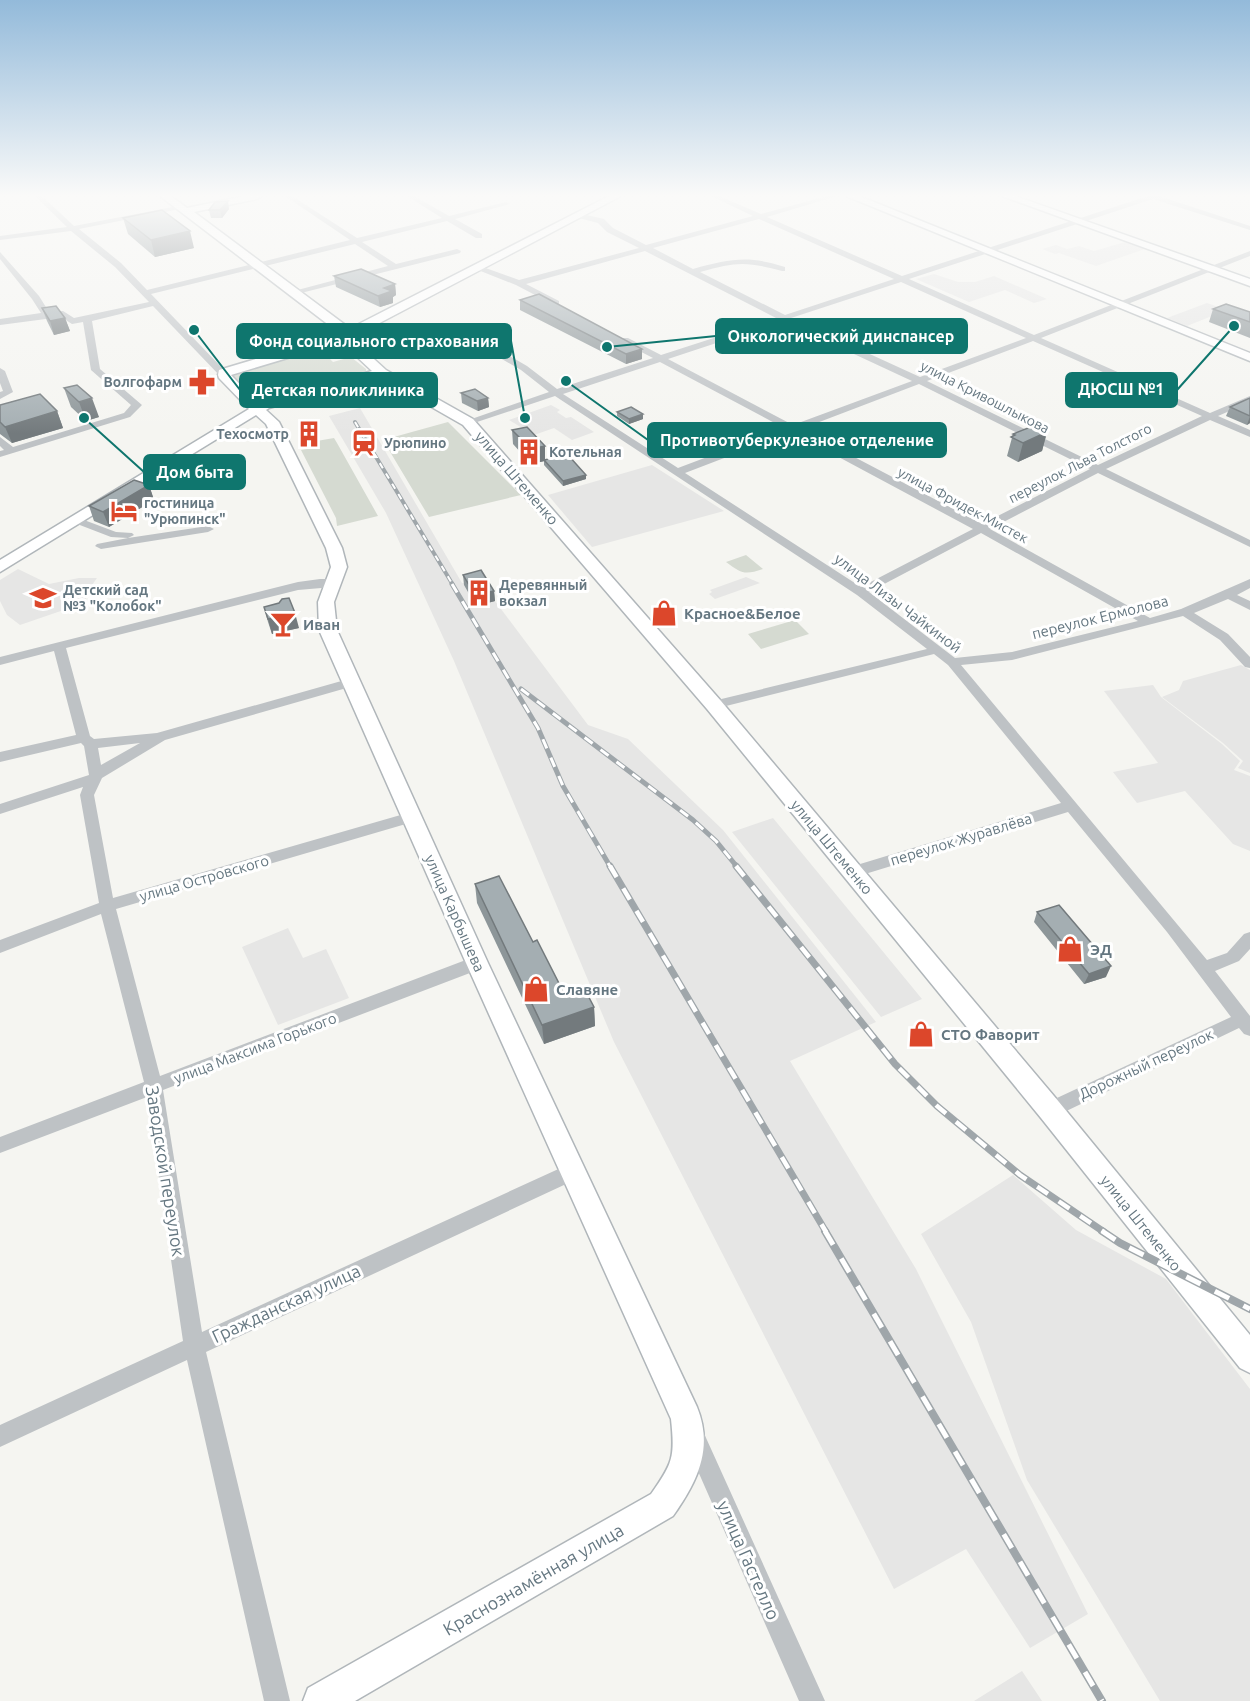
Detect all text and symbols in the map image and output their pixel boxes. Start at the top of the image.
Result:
callout: Онкологический динспансер [716,319,967,353]
callout: Фонд социального страхования [237,324,511,358]
text: Онкологический динспансер [728,327,954,345]
text: Фонд социального страхования [249,332,499,350]
street label: улица Кривошлыкова [918,358,1052,436]
pharmacy icon: Волгофарм [187,367,217,397]
callout: Детская поликлиника [240,373,437,407]
callout: ДЮСШ №1 [1066,373,1177,407]
place label: Волгофарм [104,374,182,390]
text: ДЮСШ №1 [1078,380,1164,398]
text: Детская поликлиника [251,381,425,399]
building icon: Техосмотр [294,419,324,449]
street label: переулок Льва Толстого [1006,420,1154,506]
callout: Противотуберкулезное отделение [648,423,946,457]
place label: Техосмотр [216,426,289,442]
station icon: Урюпино [349,428,379,458]
street label: улица Штеменко [472,428,562,528]
text: Противотуберкулезное отделение [660,431,934,449]
place label: Урюпино [384,435,446,451]
building icon: Котельная [514,437,544,467]
place label: Котельная [549,444,622,460]
callout: Дом быта [144,455,245,489]
text: Дом быта [156,463,234,481]
street label: улица Фридек-Мистек [895,464,1031,546]
place label: гостиница "Урюпинск" [144,495,225,527]
hotel icon: гостиница "Урюпинск" [109,496,139,526]
street label: улица Лизы Чайкиной [831,550,965,656]
place label: Деревянный вокзал [499,577,587,609]
building icon: Деревянный вокзал [464,578,494,608]
place label: Детский сад №3 "Колобок" [63,582,162,614]
school or university icon: Детский сад №3 "Колобок" [28,583,58,613]
street label: переулок Ермолова [1030,592,1170,642]
shop icon: Красное&Белое [649,598,679,628]
place label: Красное&Белое [684,605,801,622]
bar icon: Иван [268,609,298,639]
place label: Иван [303,616,340,633]
street label: улица Штеменко [788,796,876,898]
street label: переулок Журавлёва [888,809,1034,869]
street label: улица Островского [137,851,271,905]
street label: улица Карбышева [422,852,488,974]
shop icon: ЭД [1055,934,1085,964]
place label: ЭД [1090,941,1112,958]
shop icon: Славяне [521,974,551,1004]
place label: Славяне [556,981,618,998]
street label: улица Максима Горького [171,1009,339,1087]
shop icon: СТО Фаворит [906,1019,936,1049]
street label: Дорожный переулок [1076,1025,1216,1103]
place label: СТО Фаворит [941,1026,1040,1043]
street label: Заводской переулок [143,1084,189,1258]
street label: улица Штеменко [1097,1172,1185,1274]
street label: Гражданская улица [209,1260,363,1346]
street label: улица Гастелло [714,1497,784,1623]
street label: Краснознамённая улица [439,1519,627,1639]

